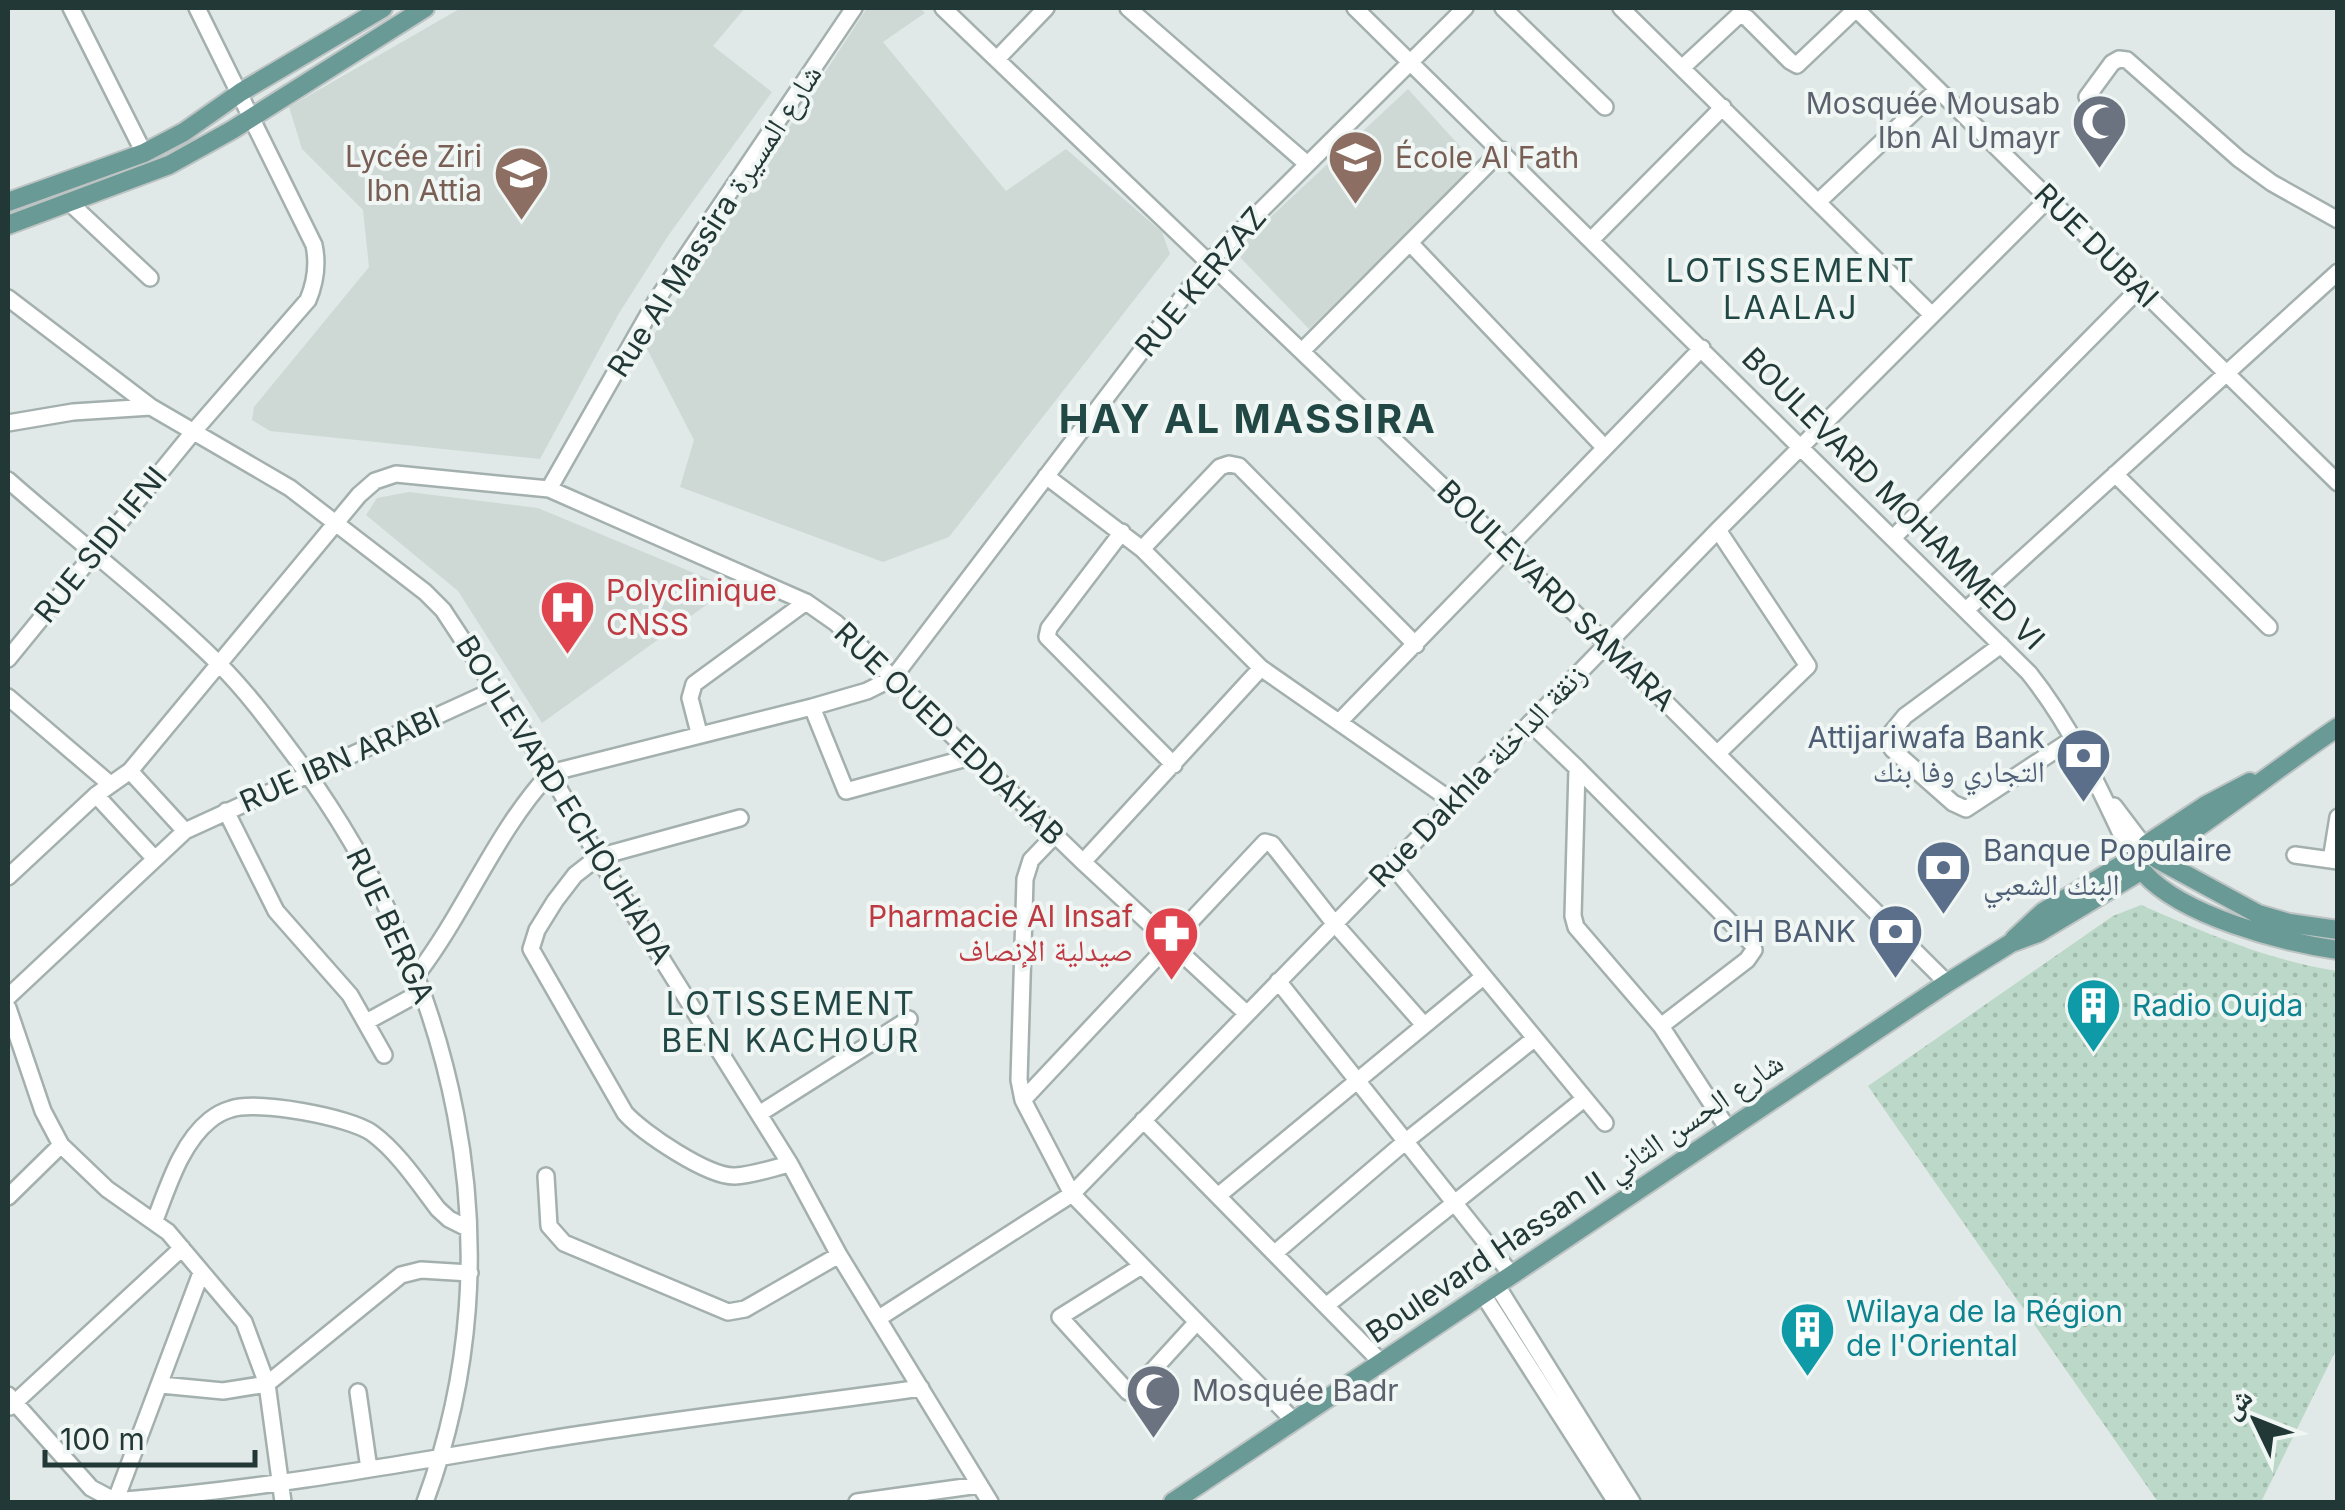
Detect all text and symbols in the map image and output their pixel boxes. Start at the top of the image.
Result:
street label: Rue Al Massira شارع المسيرة [600,57,830,385]
place label: Mosquée Mousab Ibn Al Umayr [1806,85,2060,155]
mosque icon: Mosquée Mousab Ibn Al Umayr [2069,91,2129,170]
school or university icon: École Al Fath [1326,128,1386,207]
place label: Lycée Ziri Ibn Attia [345,138,482,208]
place label: École Al Fath [1395,139,1579,175]
school or university icon: Lycée Ziri Ibn Attia [491,144,551,223]
street label: RUE DUBAI [2027,176,2166,315]
street label: RUE KERZAZ [1127,199,1273,363]
district label: LOTISSEMENT LAALAJ [1666,251,1916,327]
street label: BOULEVARD MOHAMMED VI [1735,340,2052,657]
district label: HAY AL MASSIRA [1059,394,1437,443]
street label: RUE SIDI IFNI [26,459,174,630]
street label: BOULEVARD SAMARA [1430,472,1683,718]
place label: Polyclinique CNSS [606,572,777,642]
hospital icon: Polyclinique CNSS [537,578,597,657]
street label: RUE OUED EDDAHAB [827,614,1072,852]
street label: BOULEVARD ECHOUHADA [449,629,681,970]
street label: Rue Dakhla زنقة الداخلة [1361,656,1593,894]
street label: RUE IBN ARABI [234,699,445,819]
place label: Attijariwafa Bank التجاري وفا بنك [1808,719,2046,796]
bank icon: Attijariwafa Bank التجاري وفا بنك [2054,725,2114,804]
place label: Banque Populaire البنك الشعبي [1983,832,2232,909]
bank icon: Banque Populaire البنك الشعبي [1914,838,1974,917]
street label: RUE BERGA [339,842,443,1009]
place label: Pharmacie Al Insaf صيدلية الإنصاف [868,898,1133,969]
bank icon: CIH BANK [1865,902,1925,981]
pharmacy icon: Pharmacie Al Insaf صيدلية الإنصاف [1142,904,1202,983]
place label: CIH BANK [1712,913,1856,949]
building icon: Radio Oujda [2063,976,2123,1055]
district label: LOTISSEMENT BEN KACHOUR [661,984,921,1060]
place label: Radio Oujda [2132,987,2303,1023]
street label: Boulevard Hassan II شارع الحسن الثاني [1359,1044,1793,1356]
place label: Wilaya de la Région de l'Oriental [1846,1293,2123,1363]
building icon: Wilaya de la Région de l'Oriental [1777,1299,1837,1378]
mosque icon: Mosquée Badr [1123,1361,1183,1440]
north arrow [2205,1370,2305,1470]
place label: Mosquée Badr [1192,1372,1399,1408]
text: ش [2214,1380,2259,1425]
scale bar [45,1405,255,1467]
text: 100 m [60,1421,145,1457]

